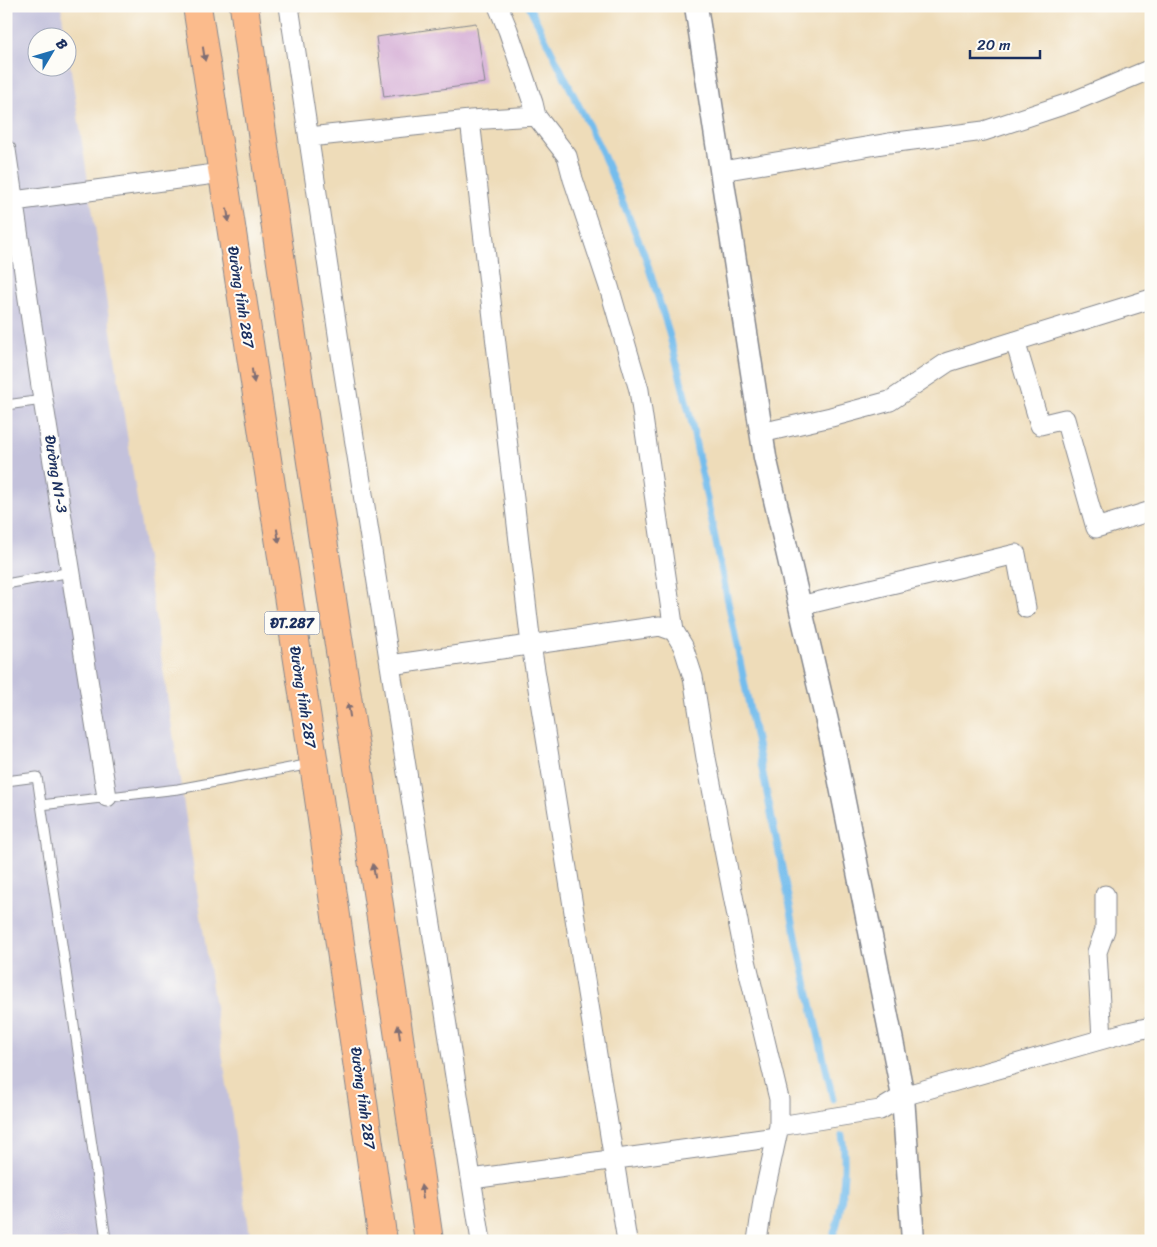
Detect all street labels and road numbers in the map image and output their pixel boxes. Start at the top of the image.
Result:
street label: Đường tỉnh 287 [220,244,262,351]
street label: Đường N1-3 [37,433,75,515]
road number: ĐT.287 [264,612,320,634]
street label: Đường tỉnh 287 [282,644,324,751]
street label: Đường tỉnh 287 [343,1045,383,1152]

